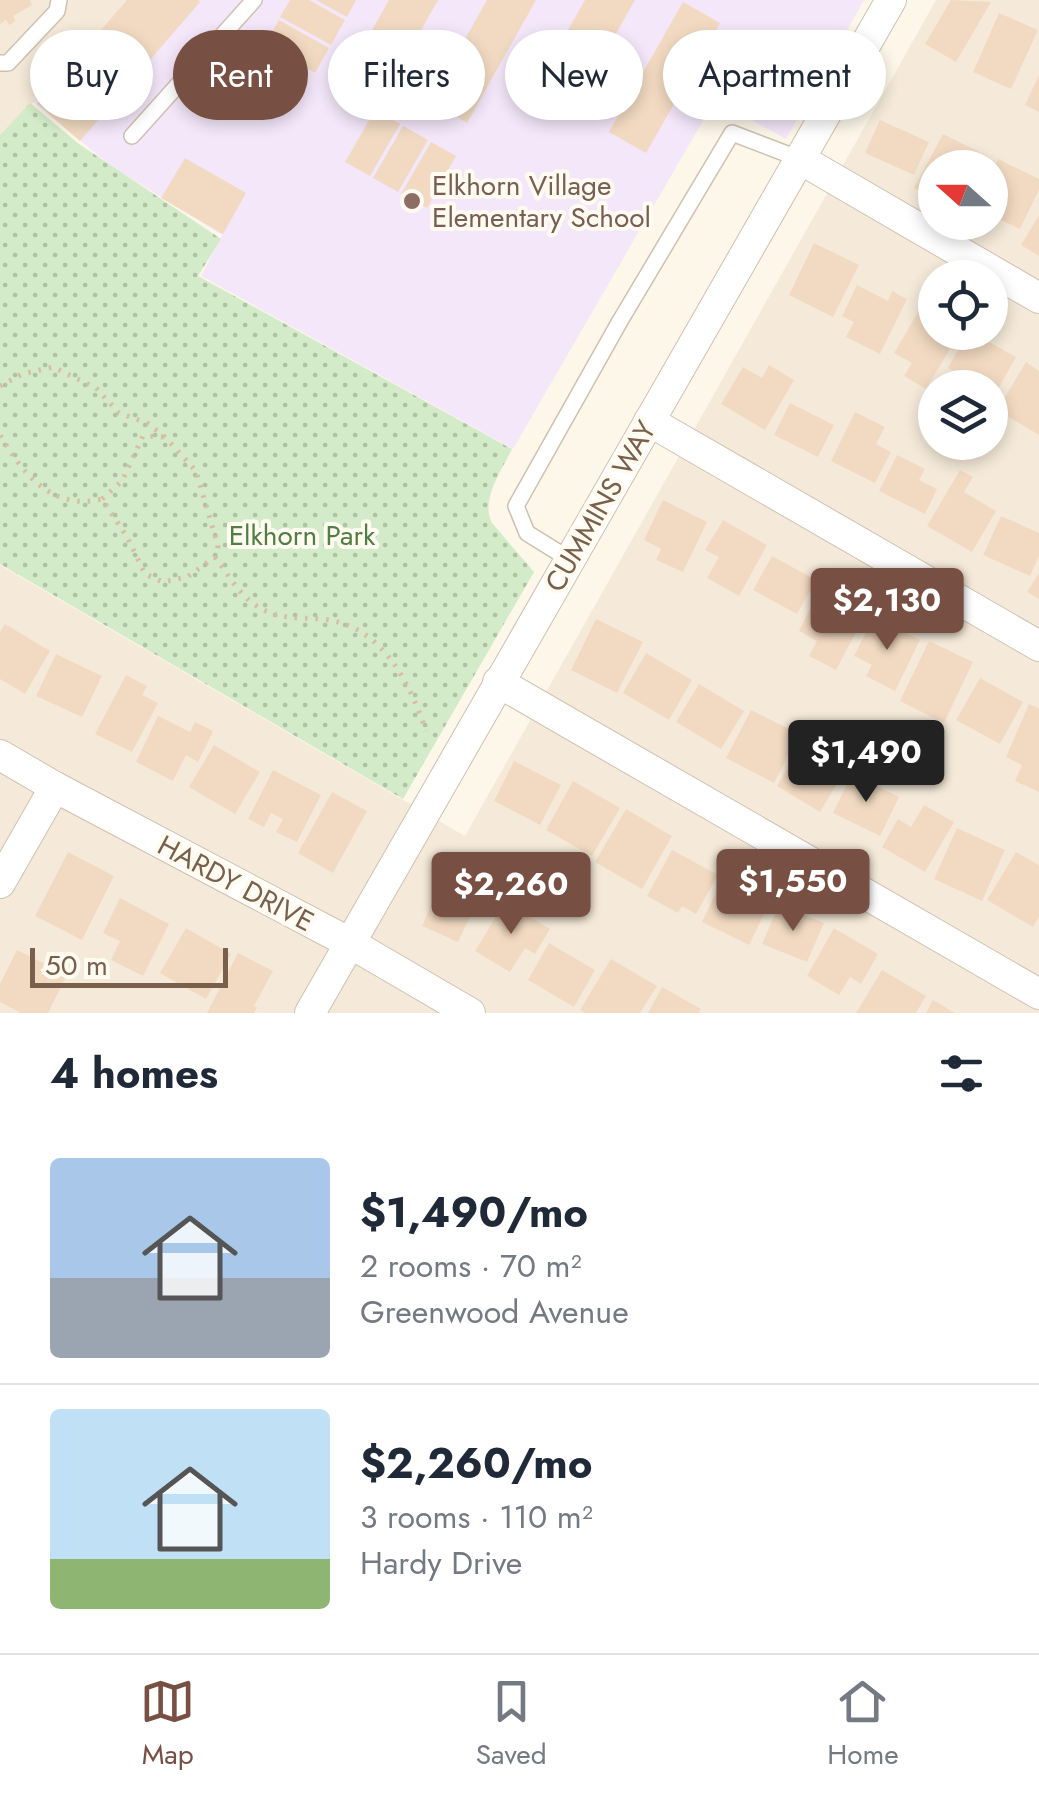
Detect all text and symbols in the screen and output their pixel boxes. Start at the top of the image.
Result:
chip: Buy [30,30,153,120]
chip: Rent [173,30,308,120]
chip: Filters [328,30,485,120]
chip: New [505,30,643,120]
chip: Apartment [663,30,886,120]
north arrow [918,150,1008,240]
map controls [918,150,1008,460]
place label: Elkhorn Village Elementary School [432,165,651,238]
marker: Elkhorn Village Elementary School [401,190,423,212]
button: locate [918,260,1008,350]
button: layers [918,370,1008,460]
street label: CUMMINS WAY [535,413,666,599]
park label: Elkhorn Park [229,515,376,556]
pin: $2,130 [806,568,968,653]
text: $2,130 [833,577,941,623]
pin: $1,490 [785,720,947,805]
text: $1,490 [810,729,922,775]
street label: HARDY DRIVE [150,825,321,942]
pin: $1,550 [712,849,874,934]
pin: $2,260 [430,852,592,937]
text: $1,550 [738,858,848,904]
text: $2,260 [454,861,568,907]
scale bar [30,943,228,988]
text: 50 m [45,945,108,986]
text: 4 homes [50,1043,218,1104]
icon: filters [934,1046,989,1101]
text: $1,490/mo [360,1182,588,1243]
icon: home [130,1198,250,1318]
text: 2 rooms · 70 m² [360,1243,582,1289]
text: Greenwood Avenue [360,1289,629,1335]
text: $2,260/mo [360,1433,593,1494]
icon: home [130,1449,250,1569]
text: 3 rooms · 110 m² [360,1494,593,1540]
text: Hardy Drive [360,1540,522,1586]
tab: Map [140,1674,195,1775]
tab: Saved [476,1674,547,1775]
tab: Home [827,1674,899,1775]

